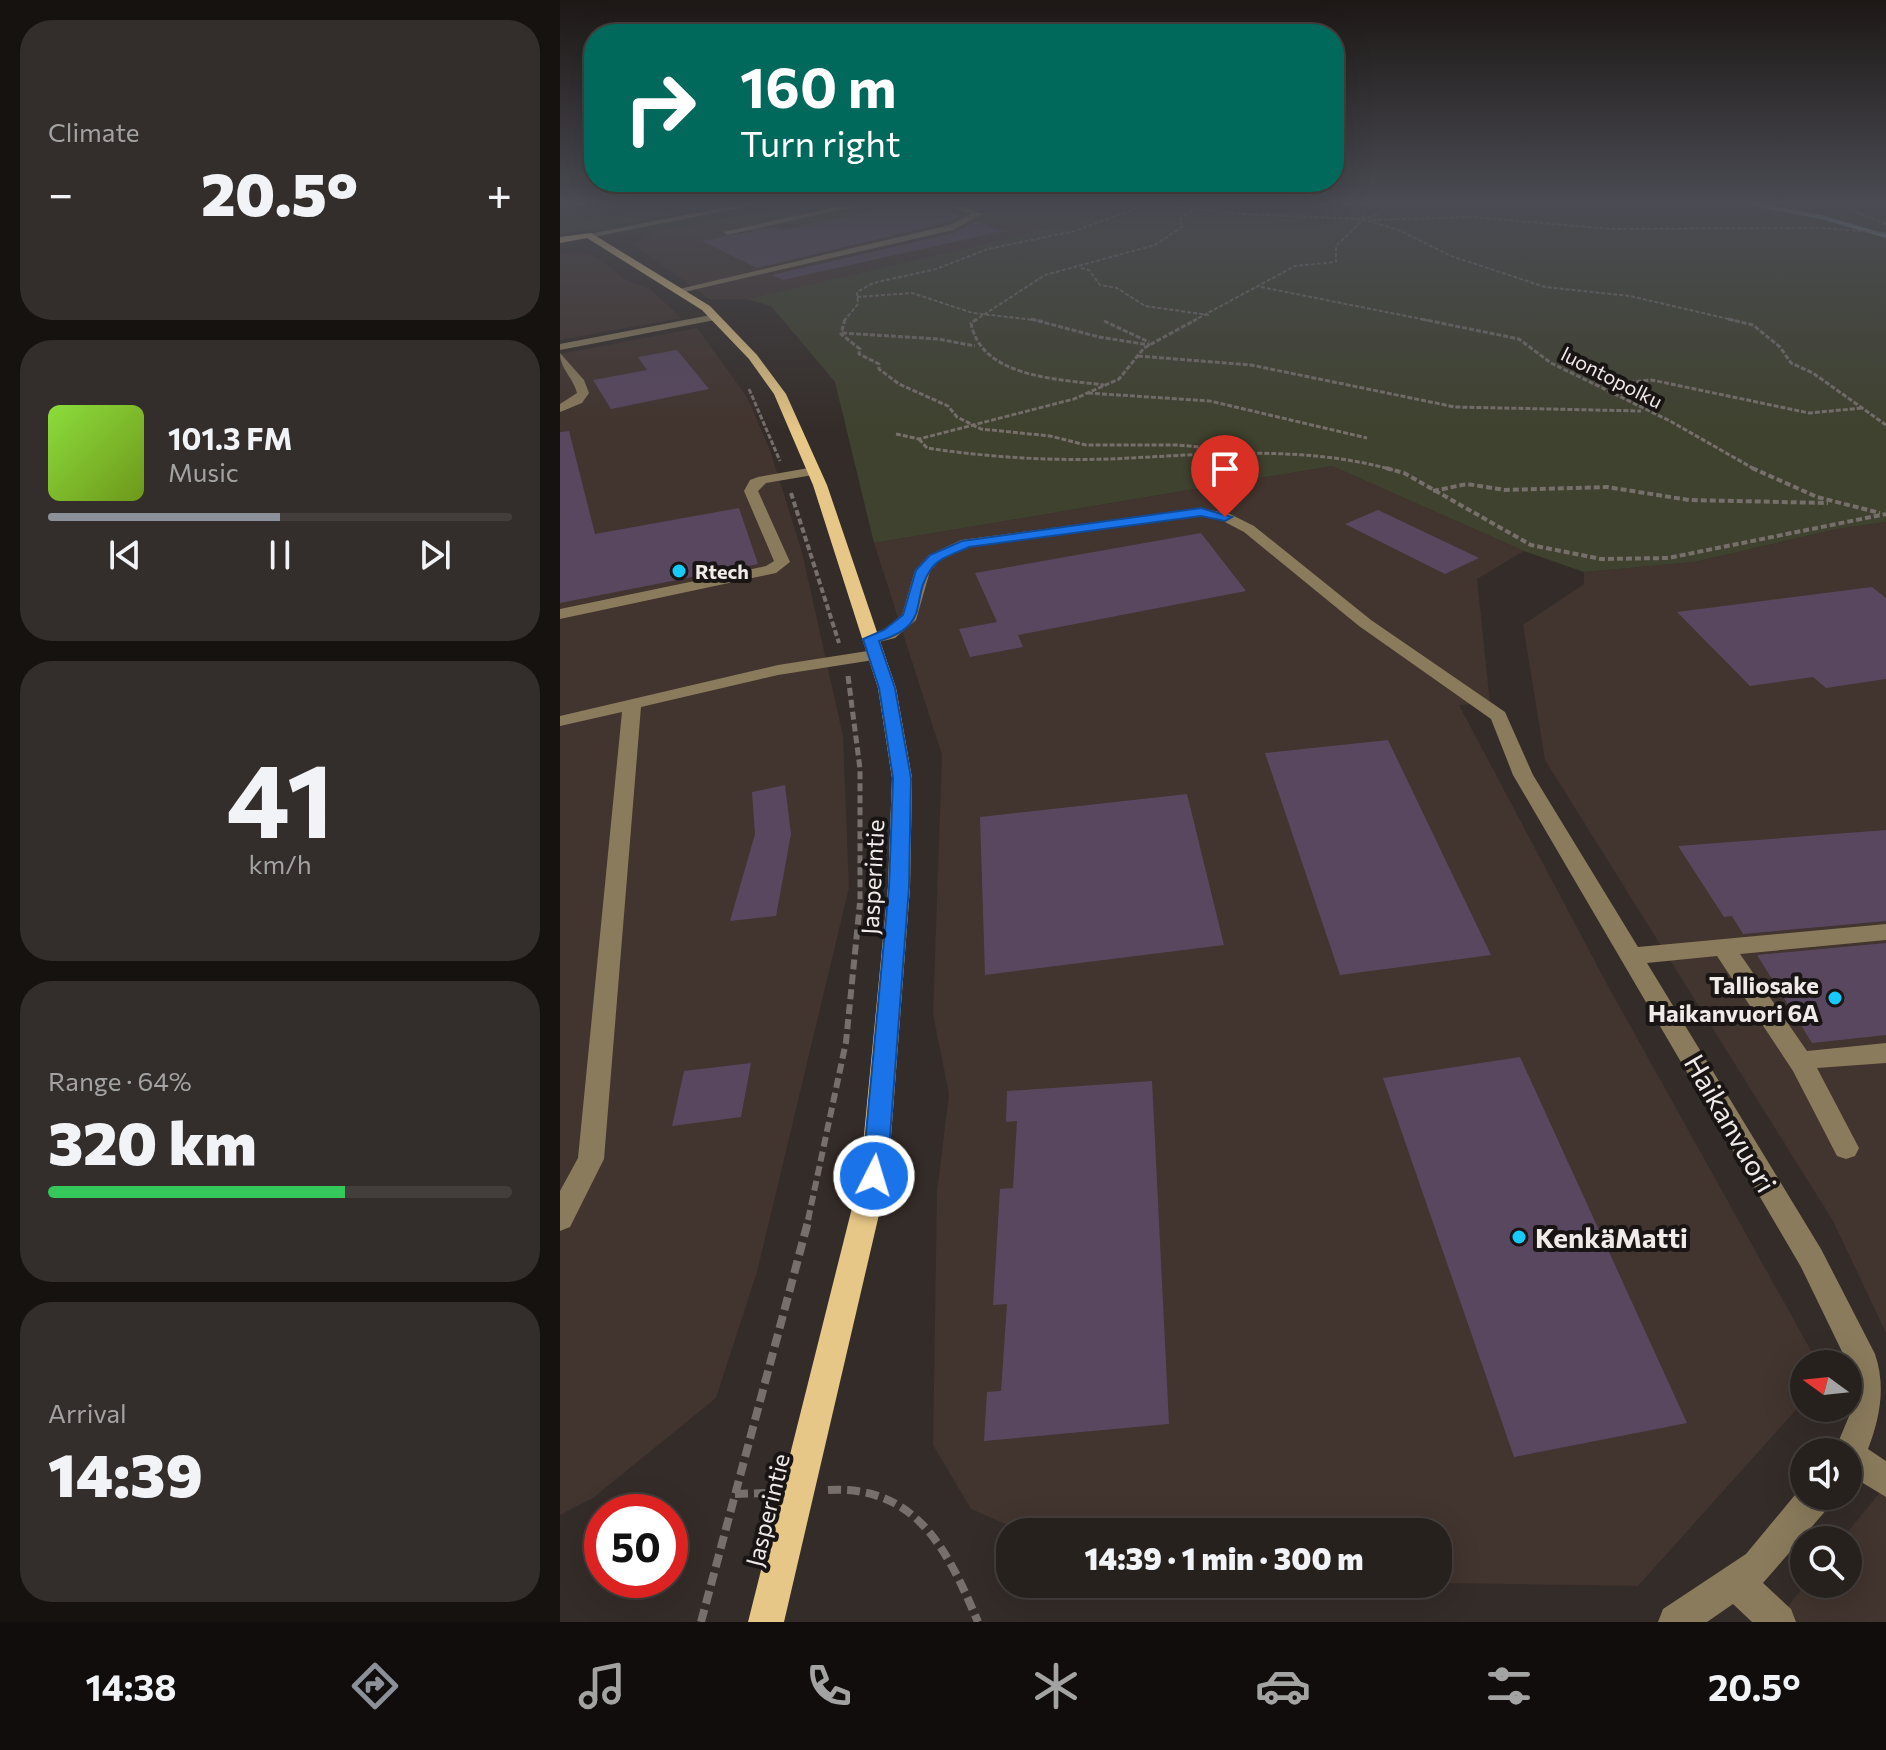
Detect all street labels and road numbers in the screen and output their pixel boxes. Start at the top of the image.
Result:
street label: luontopolku [1557,341,1667,413]
street label: Jasperintie [854,819,890,935]
street label: Haikanvuori [1678,1048,1784,1198]
street label: Jasperintie [739,1450,795,1570]

